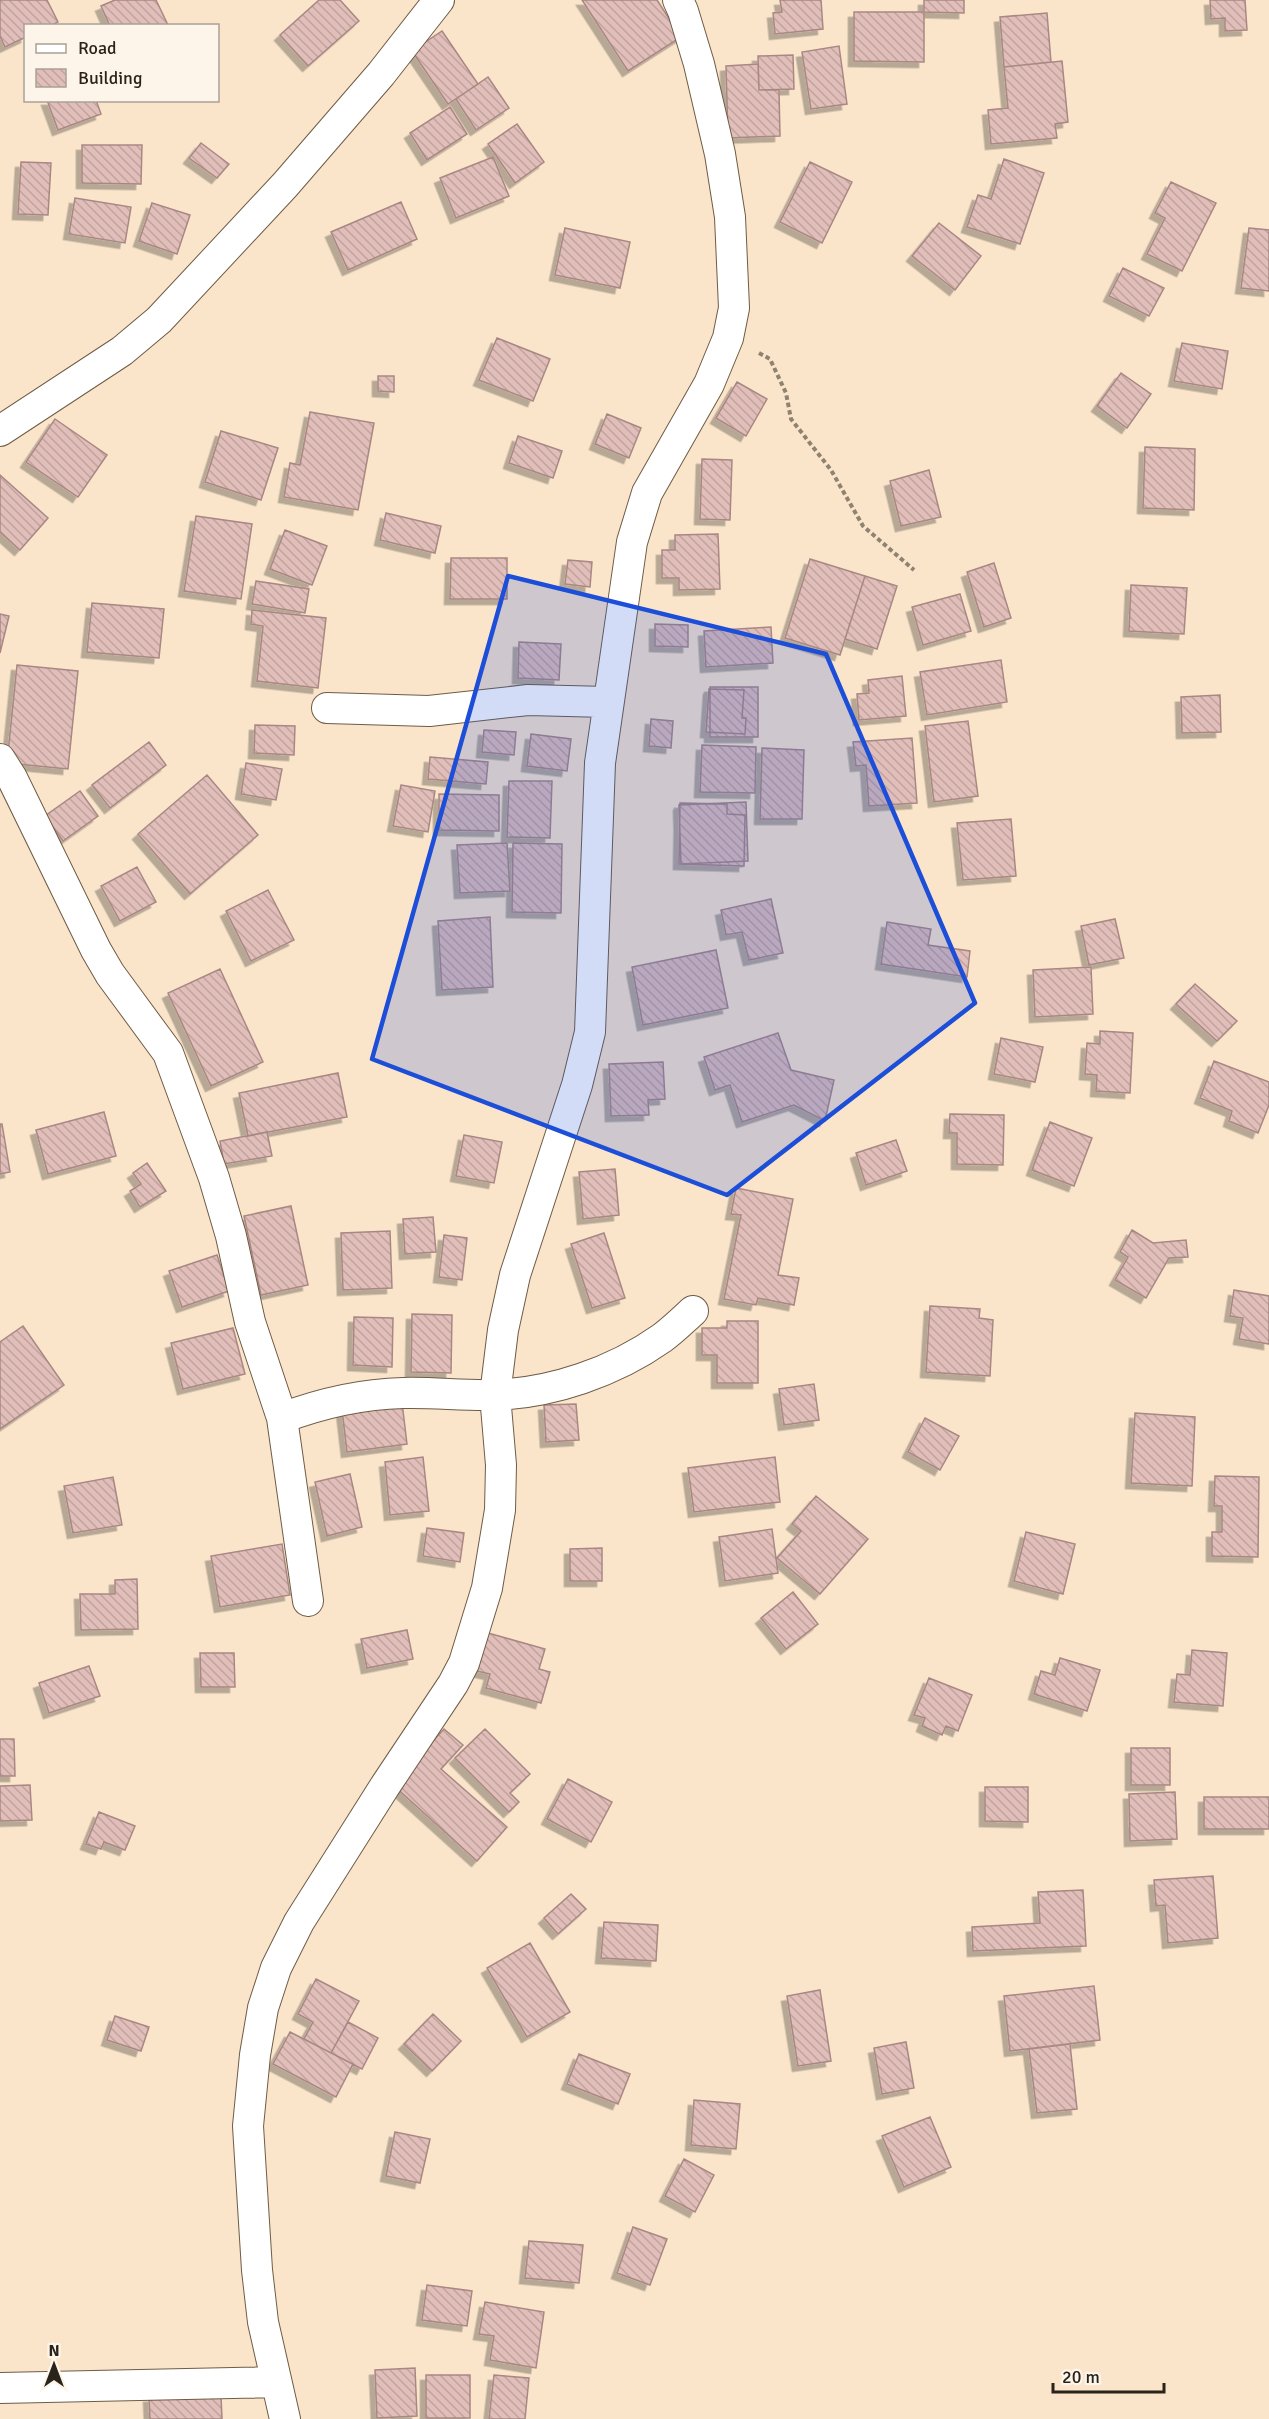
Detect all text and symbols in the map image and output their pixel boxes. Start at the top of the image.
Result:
legend [24,24,219,102]
text: Road [78,37,117,59]
text: Building [78,67,142,89]
north arrow [24,2335,84,2395]
text: N [48,2341,60,2361]
scale bar [1053,2356,1164,2394]
text: 20 m [1062,2366,1100,2388]

